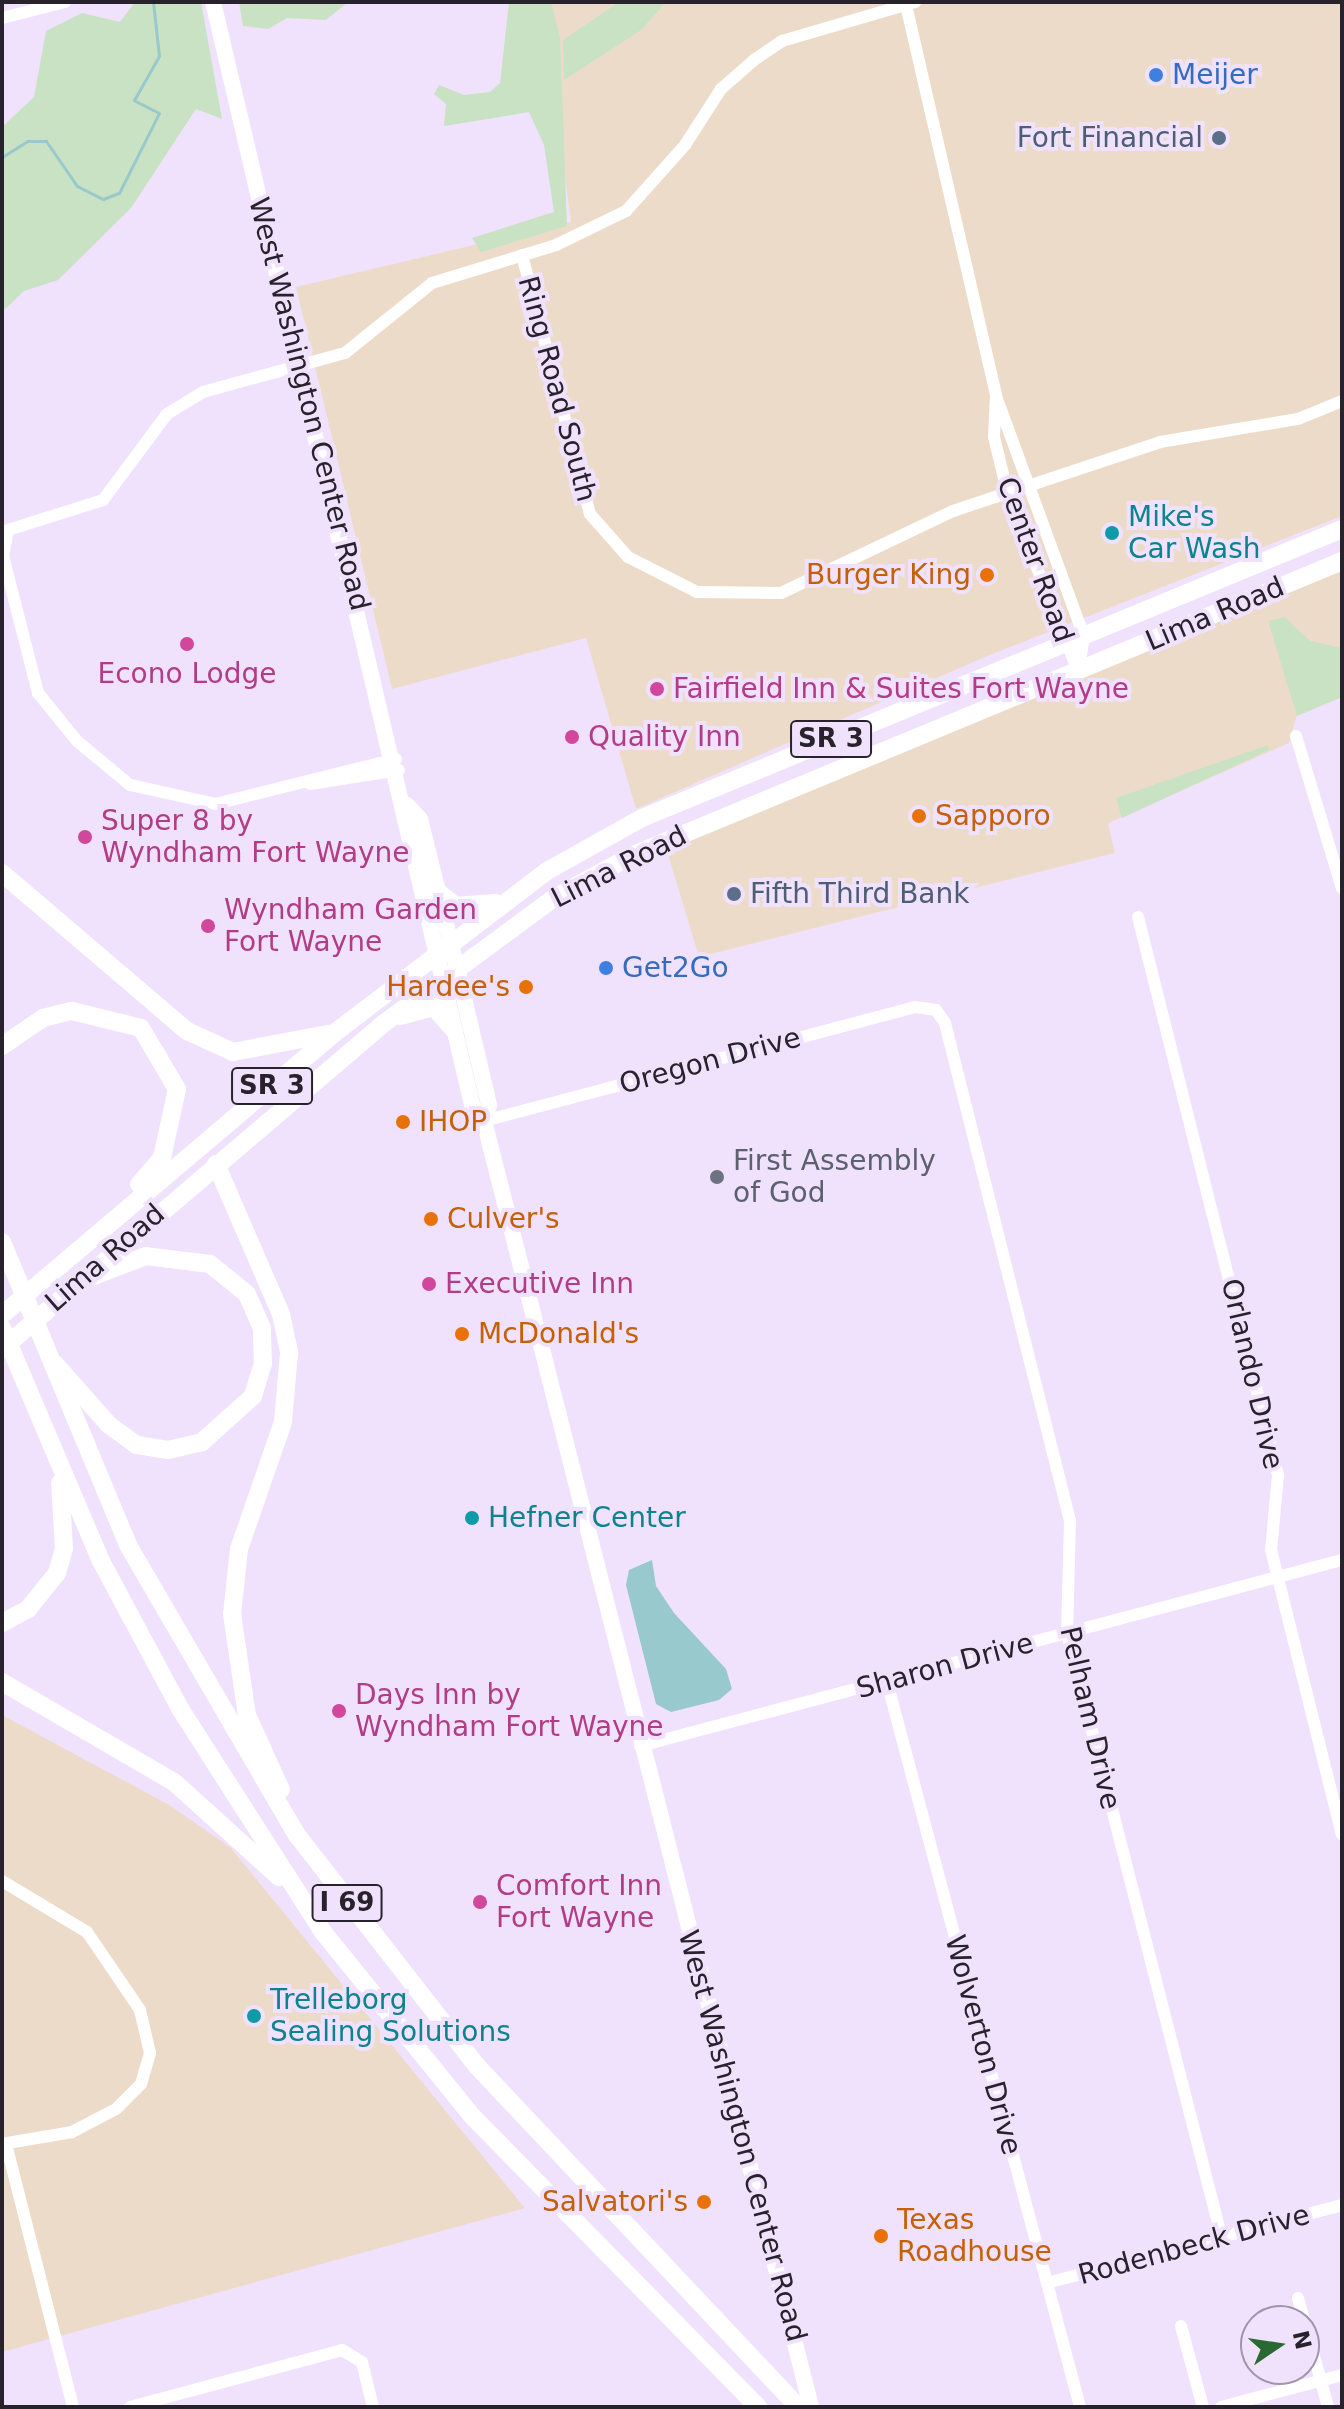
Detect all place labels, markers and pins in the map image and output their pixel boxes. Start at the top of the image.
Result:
place label: Meijer [1172,58,1258,92]
marker: Meijer [1147,66,1165,84]
place label: Fort Financial [1017,121,1203,155]
marker: Fort Financial [1210,129,1228,147]
place label: Mike's Car Wash [1128,500,1261,566]
marker: Mike's Car Wash [1103,524,1121,542]
place label: Burger King [806,558,971,592]
marker: Burger King [978,566,996,584]
marker: Econo Lodge [178,635,196,653]
place label: Econo Lodge [97,657,277,691]
place label: Fairfield Inn & Suites Fort Wayne [673,672,1129,706]
marker: Fairfield Inn & Suites Fort Wayne [648,680,666,698]
place label: Quality Inn [588,720,741,754]
marker: Quality Inn [563,728,581,746]
place label: Sapporo [935,799,1051,833]
place label: Super 8 by Wyndham Fort Wayne [101,804,410,870]
marker: Sapporo [910,807,928,825]
marker: Super 8 by Wyndham Fort Wayne [76,828,94,846]
place label: Fifth Third Bank [750,877,969,911]
marker: Fifth Third Bank [725,885,743,903]
place label: Wyndham Garden Fort Wayne [224,893,477,959]
marker: Wyndham Garden Fort Wayne [199,917,217,935]
place label: Get2Go [622,951,729,985]
marker: Get2Go [597,959,615,977]
place label: Hardee's [386,970,510,1004]
marker: Hardee's [517,978,535,996]
place label: IHOP [419,1105,487,1139]
marker: IHOP [394,1113,412,1131]
place label: First Assembly of God [733,1144,936,1210]
marker: First Assembly of God [708,1168,726,1186]
place label: Culver's [447,1202,560,1236]
marker: Culver's [422,1210,440,1228]
place label: Executive Inn [445,1267,634,1301]
marker: Executive Inn [420,1275,438,1293]
place label: McDonald's [478,1317,639,1351]
marker: McDonald's [453,1325,471,1343]
place label: Hefner Center [488,1501,686,1535]
marker: Hefner Center [463,1509,481,1527]
place label: Days Inn by Wyndham Fort Wayne [355,1678,664,1744]
marker: Days Inn by Wyndham Fort Wayne [330,1702,348,1720]
place label: Comfort Inn Fort Wayne [496,1869,662,1935]
marker: Comfort Inn Fort Wayne [471,1893,489,1911]
place label: Trelleborg Sealing Solutions [270,1983,511,2049]
marker: Trelleborg Sealing Solutions [245,2007,263,2025]
place label: Salvatori's [542,2185,688,2219]
marker: Salvatori's [695,2193,713,2211]
place label: Texas Roadhouse [897,2203,1052,2269]
marker: Texas Roadhouse [872,2227,890,2245]

